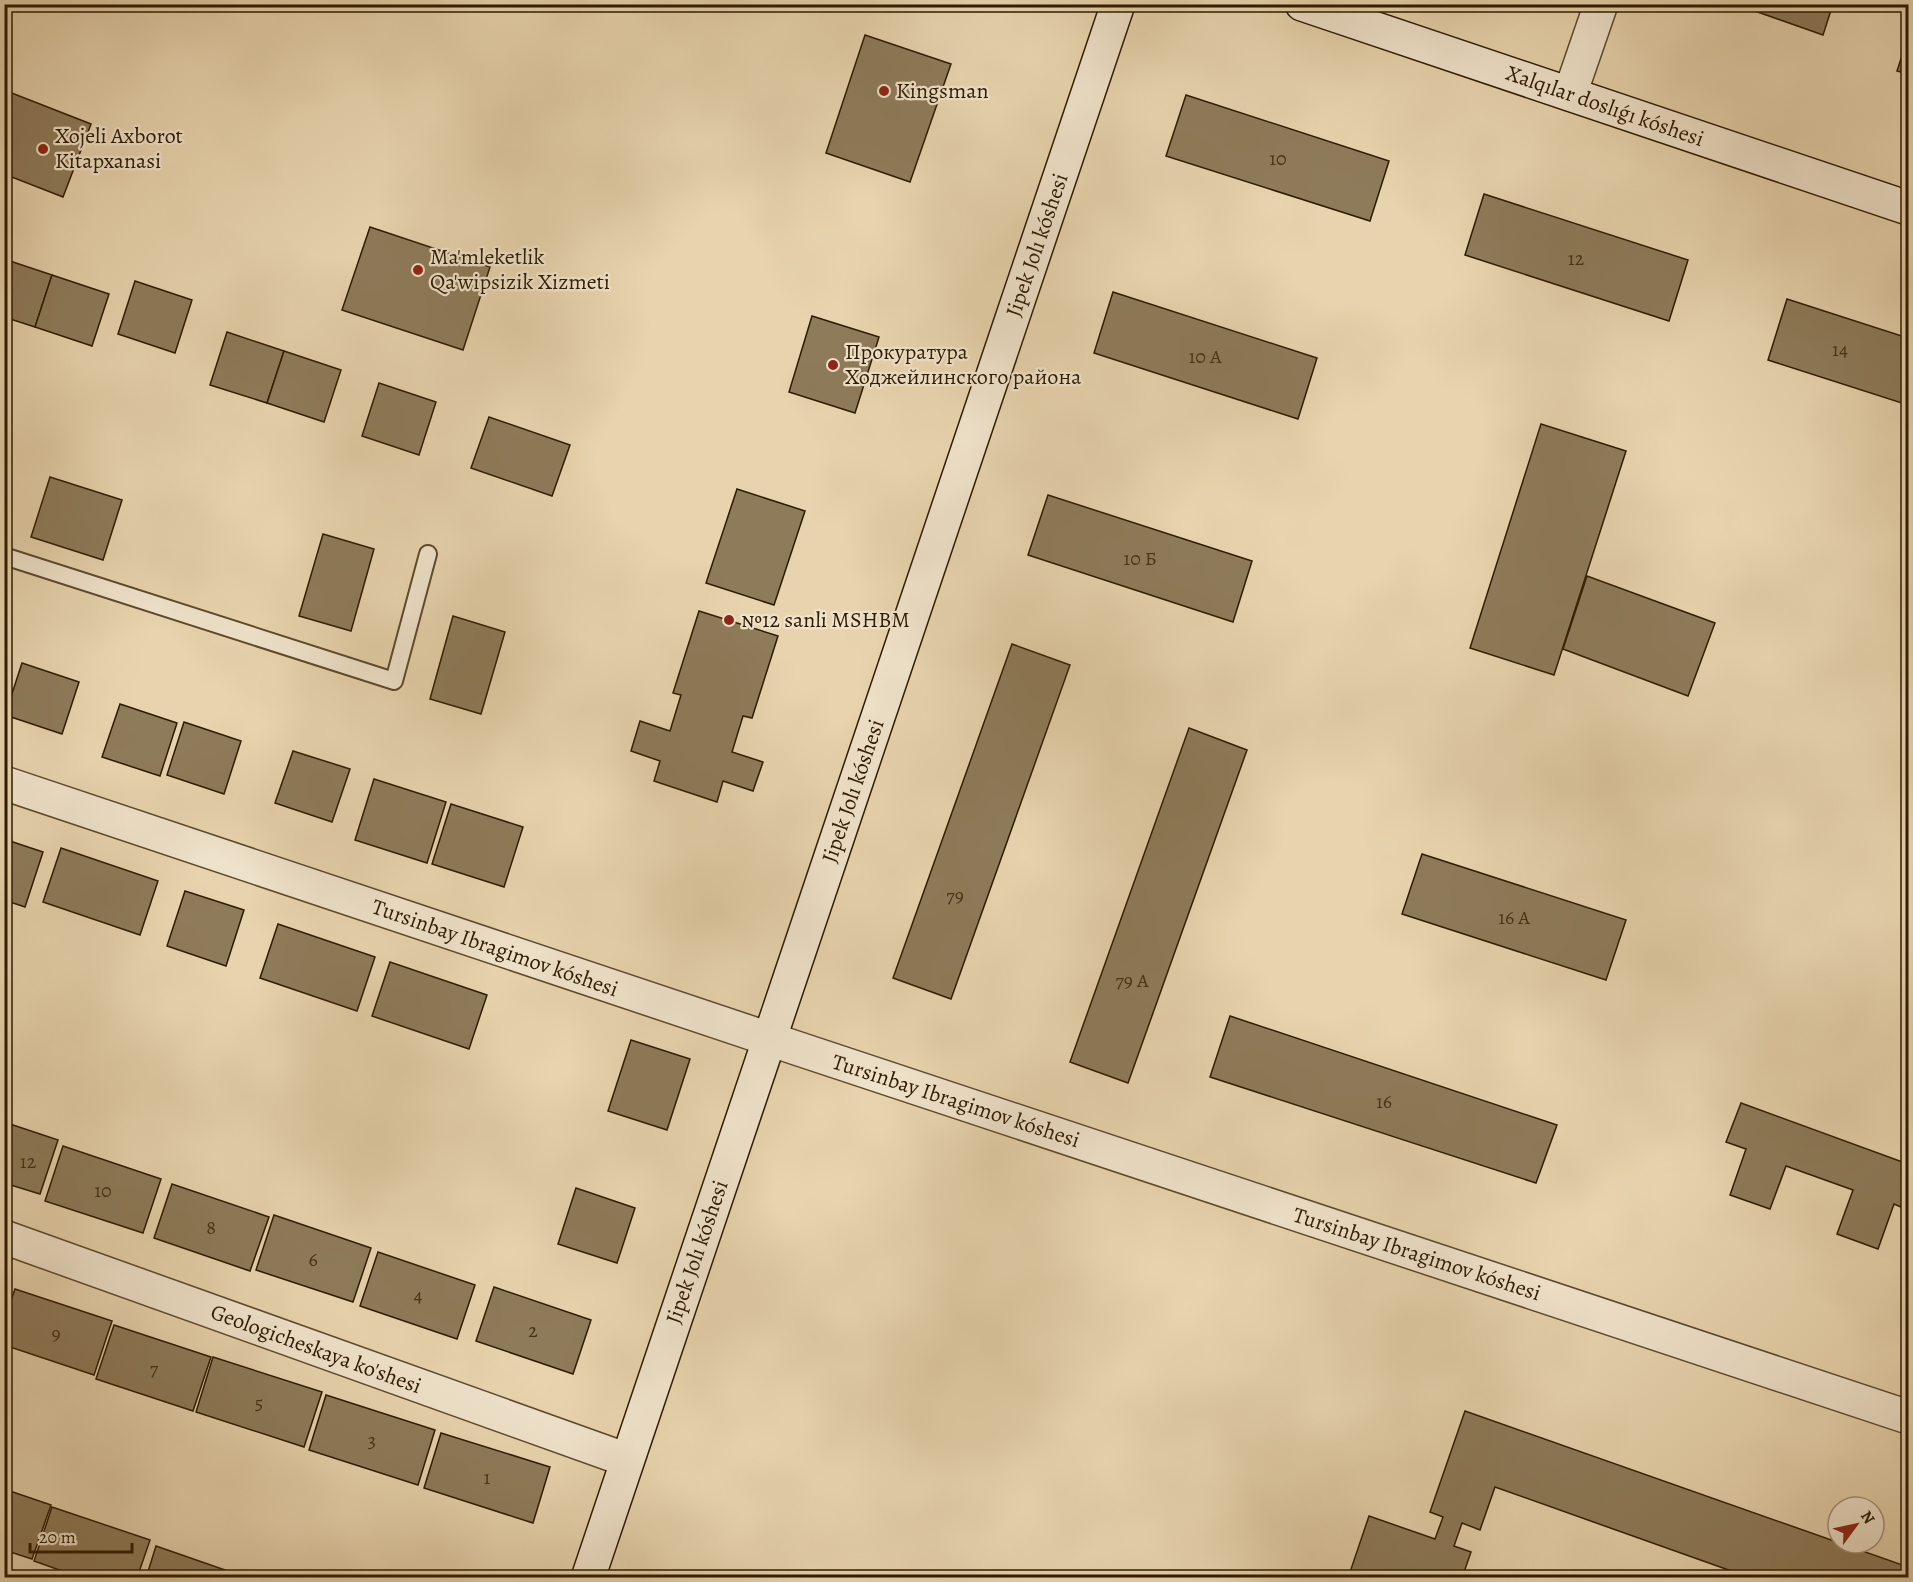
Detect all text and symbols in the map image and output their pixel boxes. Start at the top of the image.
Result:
street label: Xalqılar doslıǵı kóshesi [1502,58,1708,154]
place label: Kingsman [896,76,989,106]
marker: Kingsman [877,84,891,98]
place label: Xojeli Axborot Kitapxanasi [55,121,183,176]
marker: Xojeli Axborot Kitapxanasi [36,142,50,156]
house number: 10 [1269,145,1287,172]
street label: Jipek Jolı kóshesi [998,169,1076,321]
place label: Ma'mleketlik Qa'wipsizik Xizmeti [430,242,610,297]
house number: 12 [1568,245,1585,272]
marker: Ma'mleketlik Qa'wipsizik Xizmeti [411,263,425,277]
house number: 14 [1832,336,1848,363]
place label: Прокуратура Ходжейлинского района [845,337,1082,392]
house number: 10 А [1188,343,1222,370]
marker: Прокуратура Ходжейлинского района [826,358,840,372]
house number: 10 Б [1123,545,1157,572]
place label: №12 sanli MSHBM [741,605,910,635]
marker: №12 sanli MSHBM [722,613,736,627]
street label: Jipek Jolı kóshesi [814,715,892,867]
house number: 79 [946,882,964,909]
street label: Tursinbay Ibragimov kóshesi [368,892,622,1004]
house number: 16 А [1498,904,1530,931]
house number: 79 А [1115,967,1149,994]
street label: Tursinbay Ibragimov kóshesi [828,1047,1084,1155]
house number: 16 [1376,1088,1392,1115]
house number: 12 [20,1148,37,1175]
street label: Jipek Jolı kóshesi [658,1176,736,1328]
house number: 10 [94,1177,112,1204]
street label: Tursinbay Ibragimov kóshesi [1289,1200,1545,1308]
house number: 8 [206,1214,216,1241]
house number: 6 [308,1246,318,1273]
house number: 4 [413,1282,423,1309]
street label: Geologicheskaya ko'shesi [206,1297,426,1401]
house number: 2 [528,1317,538,1344]
house number: 9 [51,1320,61,1347]
house number: 7 [150,1355,159,1382]
house number: 5 [255,1389,263,1416]
house number: 3 [368,1427,376,1454]
house number: 1 [484,1464,491,1491]
north arrow [1826,1495,1886,1555]
text: N [1855,1506,1880,1529]
scale bar [30,1516,132,1554]
text: 20 m [39,1525,76,1549]

